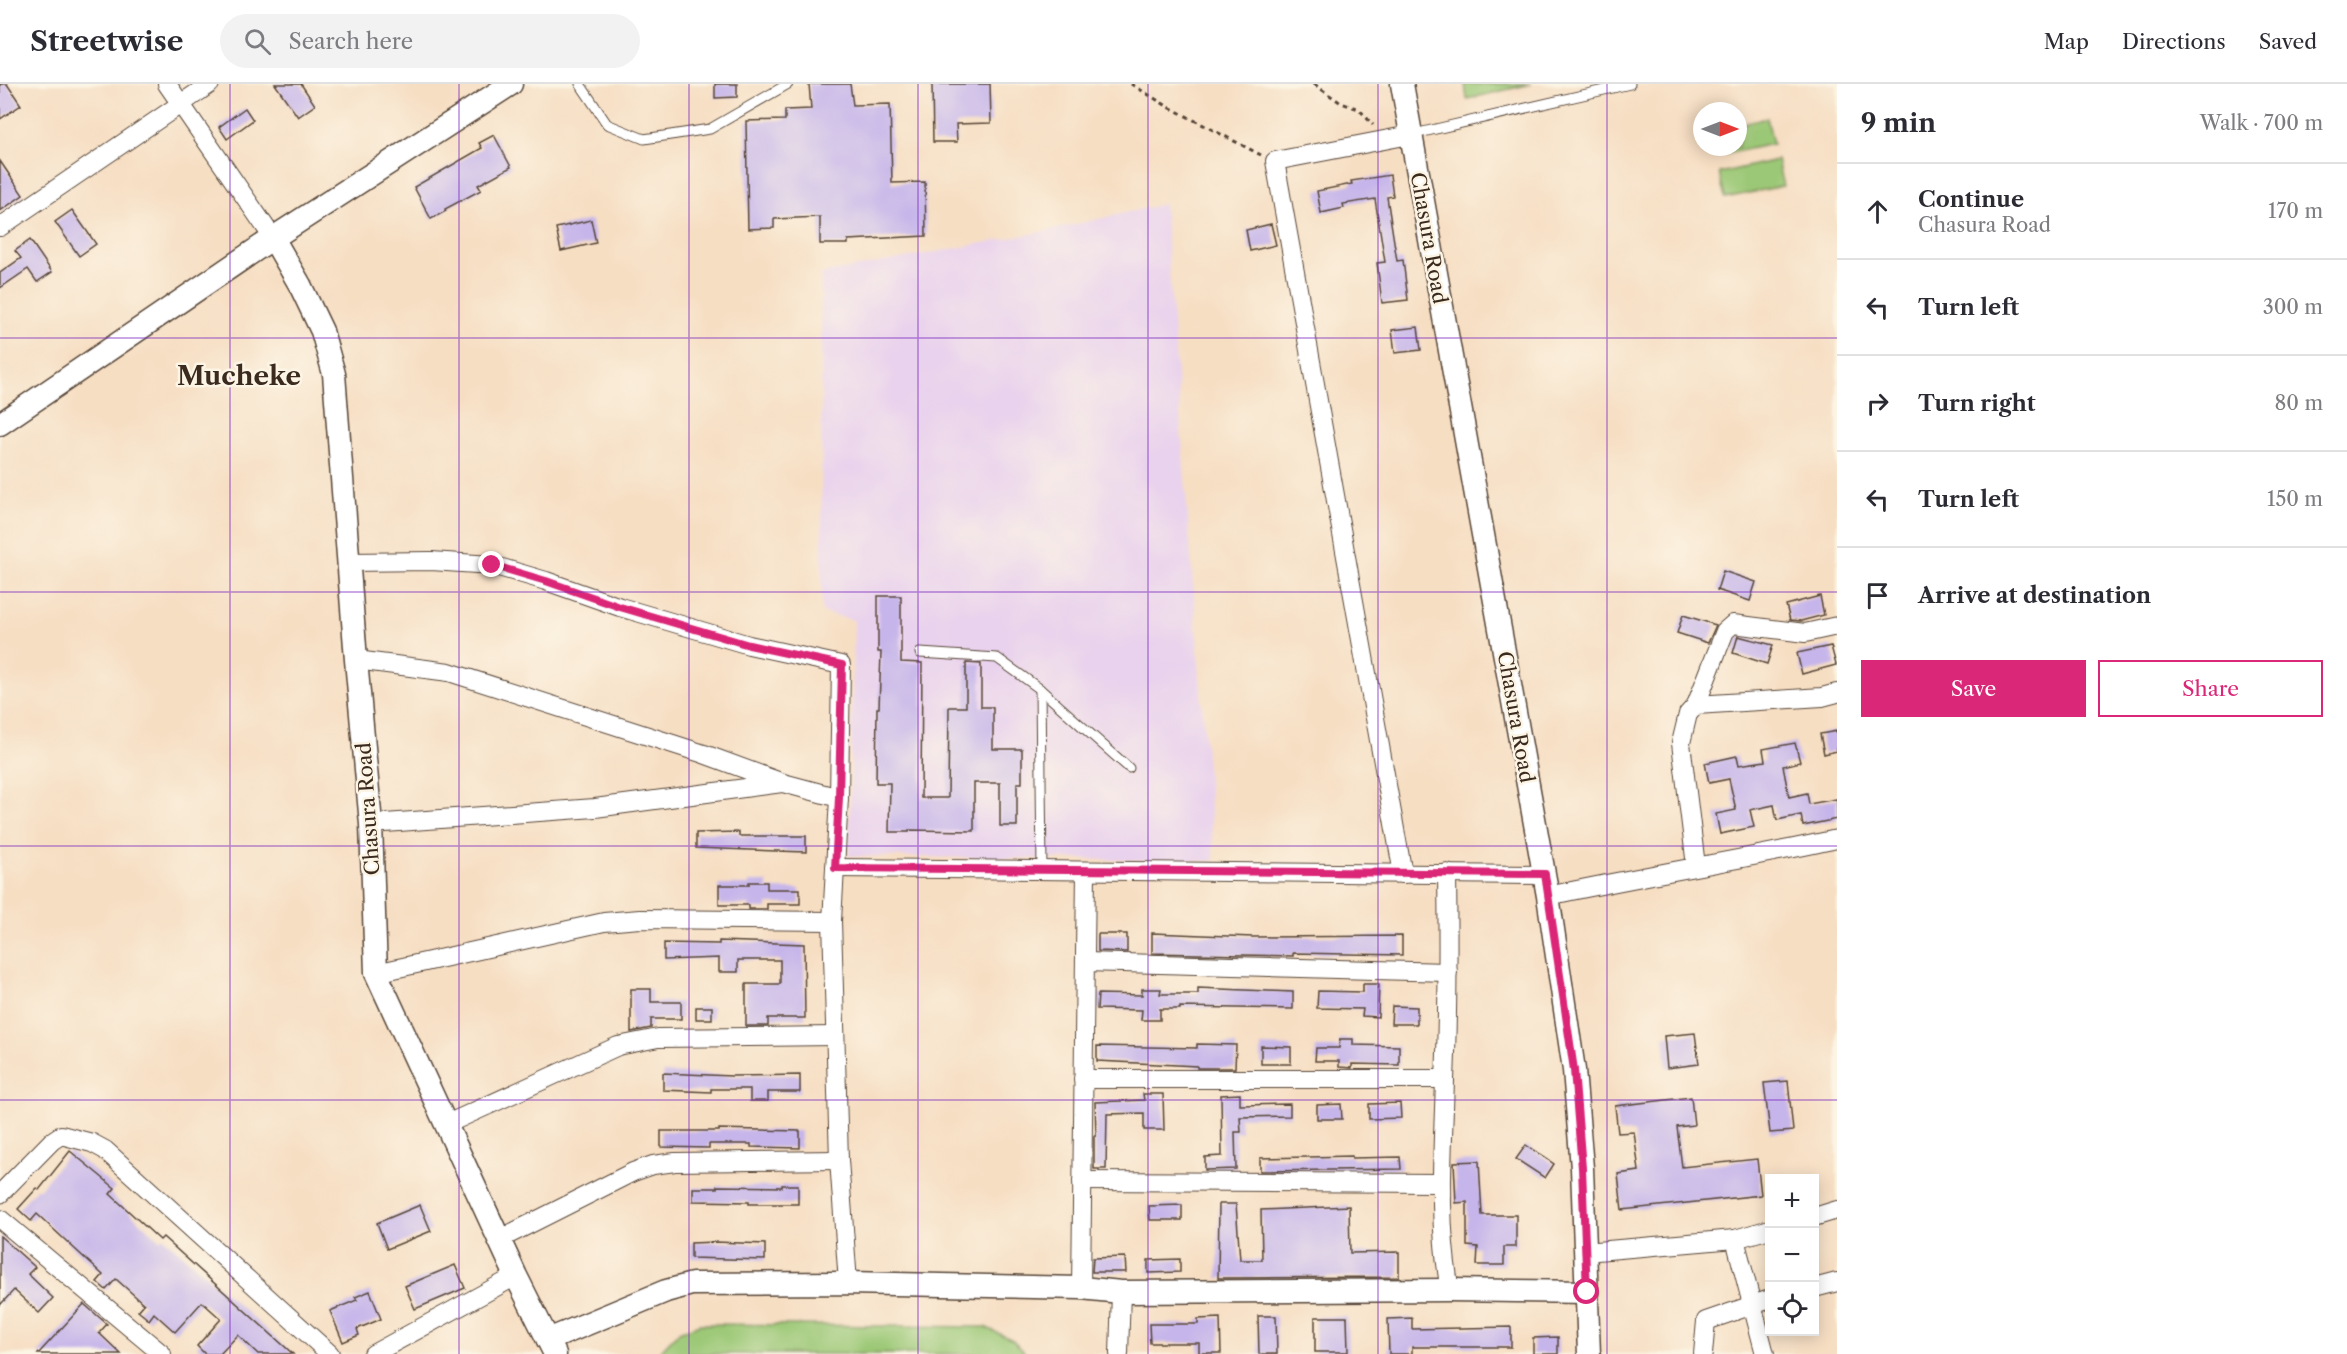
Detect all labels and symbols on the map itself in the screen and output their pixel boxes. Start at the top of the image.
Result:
north arrow [1693,102,1747,156]
street label: Chasura Road [1406,170,1452,306]
district label: Mucheke [177,360,301,392]
route end [478,551,504,577]
street label: Chasura Road [1493,649,1539,785]
street label: Chasura Road [351,742,385,876]
route start [1573,1278,1599,1304]

